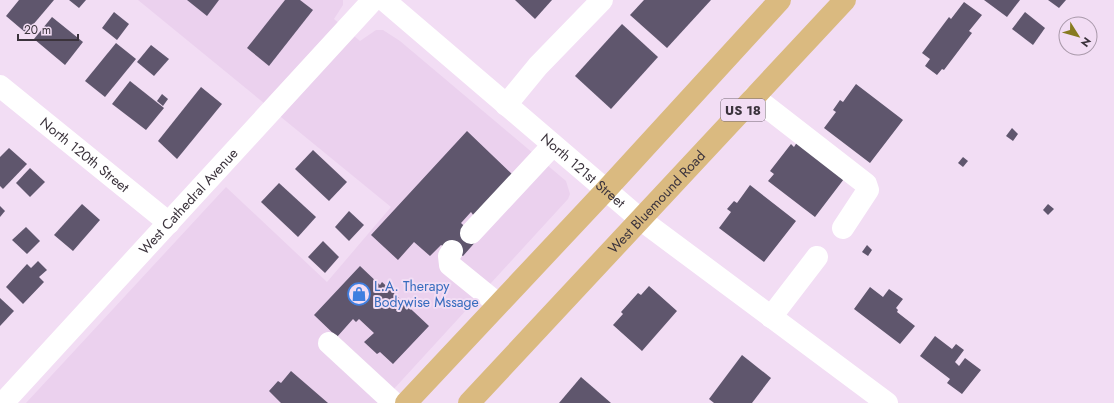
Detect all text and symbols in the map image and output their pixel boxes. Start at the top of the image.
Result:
scale bar [18,16,78,42]
north arrow [1058,16,1098,56]
text: 20 m [24,21,51,39]
text: N [1077,34,1095,50]
road number: US 18 [721,99,765,121]
street label: North 120th Street [36,112,134,197]
street label: North 121st Street [536,128,630,213]
street label: West Cathedral Avenue [134,144,242,259]
street label: West Bluemound Road [603,146,710,258]
place label: L.A. Therapy Bodywise Mssage [374,276,479,312]
shop icon: L.A. Therapy Bodywise Mssage [346,281,372,307]

